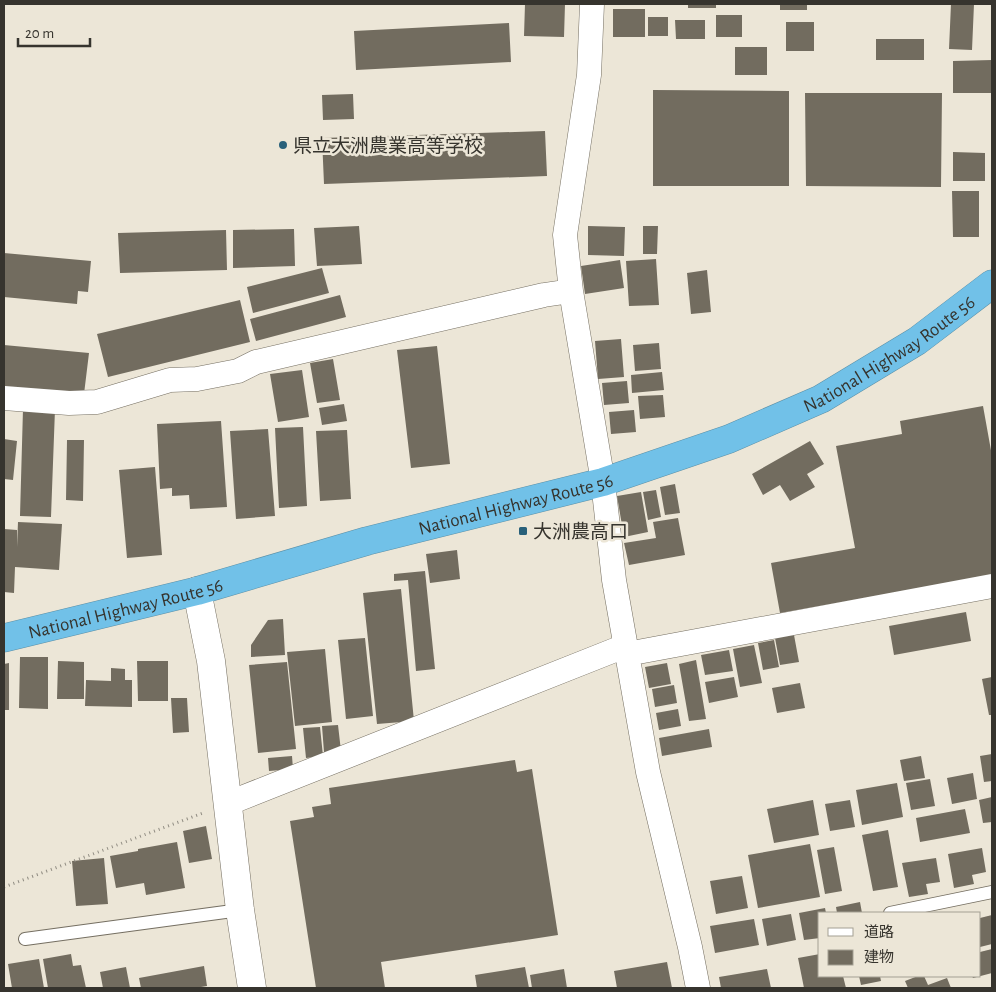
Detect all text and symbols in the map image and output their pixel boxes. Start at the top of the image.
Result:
scale bar [18,15,90,47]
text: 20 m [25,26,54,41]
place label: 県立大洲農業高等学校 [293,135,483,156]
marker: 県立大洲農業高等学校 [277,139,289,151]
street label: National Highway Route 56 [801,293,979,416]
street label: National Highway Route 56 [417,471,616,539]
place label: 大洲農高口 [533,521,628,542]
marker: 大洲農高口 [517,525,529,537]
street label: National Highway Route 56 [26,576,225,643]
legend [818,912,981,977]
text: 道路 [864,924,894,940]
text: 建物 [864,949,894,965]

